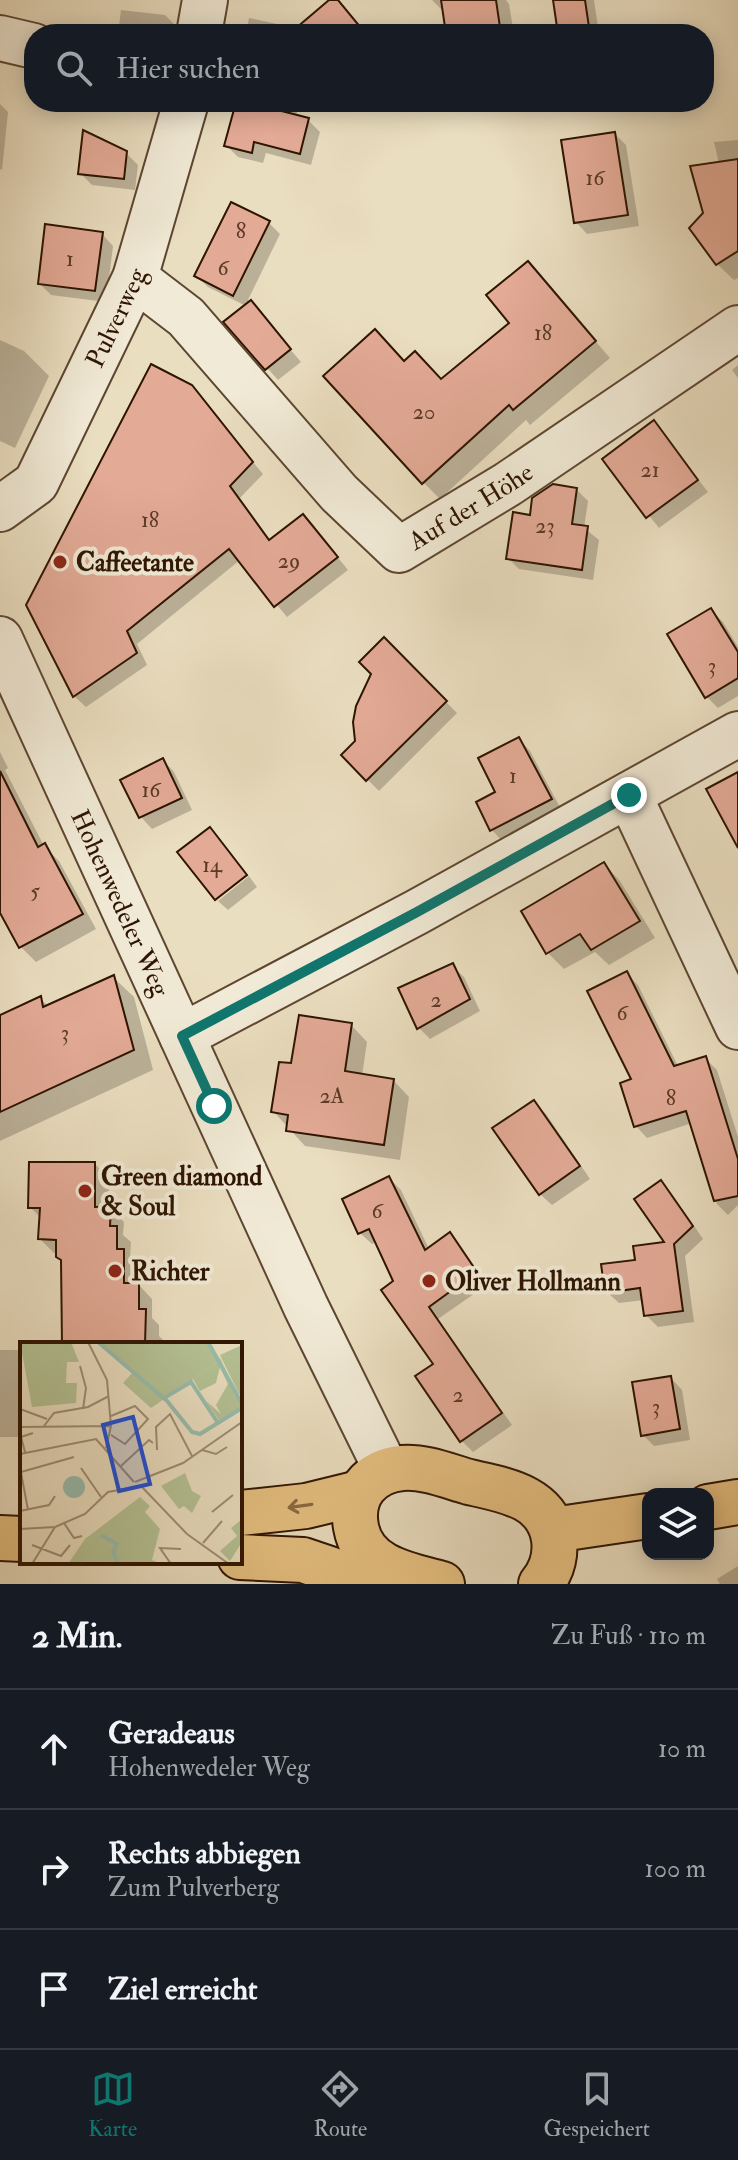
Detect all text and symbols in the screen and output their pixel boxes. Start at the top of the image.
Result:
search box [24,24,714,112]
icon: search [52,46,96,90]
text: Hier suchen [116,50,260,87]
house number: 16 [586,164,606,192]
house number: 8 [236,217,246,245]
house number: 1 [66,245,74,273]
house number: 6 [217,254,230,282]
street label: Pulverweg [79,264,154,373]
house number: 18 [534,319,552,347]
house number: 20 [413,398,435,426]
house number: 21 [640,456,660,484]
street label: Auf der Höhe [402,457,540,558]
house number: 18 [141,506,159,534]
house number: 23 [535,512,555,540]
place label: Caffeetante [76,547,194,579]
house number: 29 [278,547,300,575]
marker: Caffeetante [51,553,69,571]
house number: 3 [708,652,716,680]
house number: 1 [509,762,517,790]
house number: 16 [142,776,162,804]
route end [611,777,647,813]
street label: Hohenwedeler Weg [63,805,177,1003]
house number: 14 [202,851,223,879]
house number: 5 [30,877,40,905]
house number: 2 [430,986,442,1014]
house number: 6 [616,999,629,1027]
house number: 3 [61,1019,69,1047]
house number: 2A [319,1082,345,1110]
house number: 8 [666,1084,676,1112]
route start [196,1088,232,1124]
place label: Green diamond & Soul [101,1161,262,1223]
marker: Green diamond & Soul [76,1182,94,1200]
house number: 6 [371,1197,384,1225]
place label: Richter [131,1256,210,1288]
marker: Richter [106,1262,124,1280]
place label: Oliver Hollmann [445,1266,621,1298]
marker: Oliver Hollmann [420,1272,438,1290]
inset map [20,1342,242,1564]
house number: 2 [452,1381,464,1409]
house number: 3 [652,1393,660,1421]
map controls [642,1488,714,1560]
button: layers [642,1488,714,1560]
one-way arrow [288,1499,313,1514]
text: 2 Min. [32,1615,122,1658]
text: Zu Fuß · 110 m [551,1620,706,1652]
text: Geradeaus [108,1715,235,1752]
icon: ahead [32,1727,76,1771]
text: 10 m [658,1733,706,1765]
text: Hohenwedeler Weg [108,1752,310,1784]
text: Rechts abbiegen [108,1835,301,1872]
icon: right [32,1847,76,1891]
text: 100 m [645,1853,706,1885]
text: Zum Pulverberg [108,1872,279,1904]
icon: arrive [32,1967,76,2011]
text: Ziel erreicht [108,1971,257,2008]
tab: Karte [88,2067,137,2143]
tab: Route [313,2067,367,2143]
tab: Gespeichert [544,2067,650,2143]

